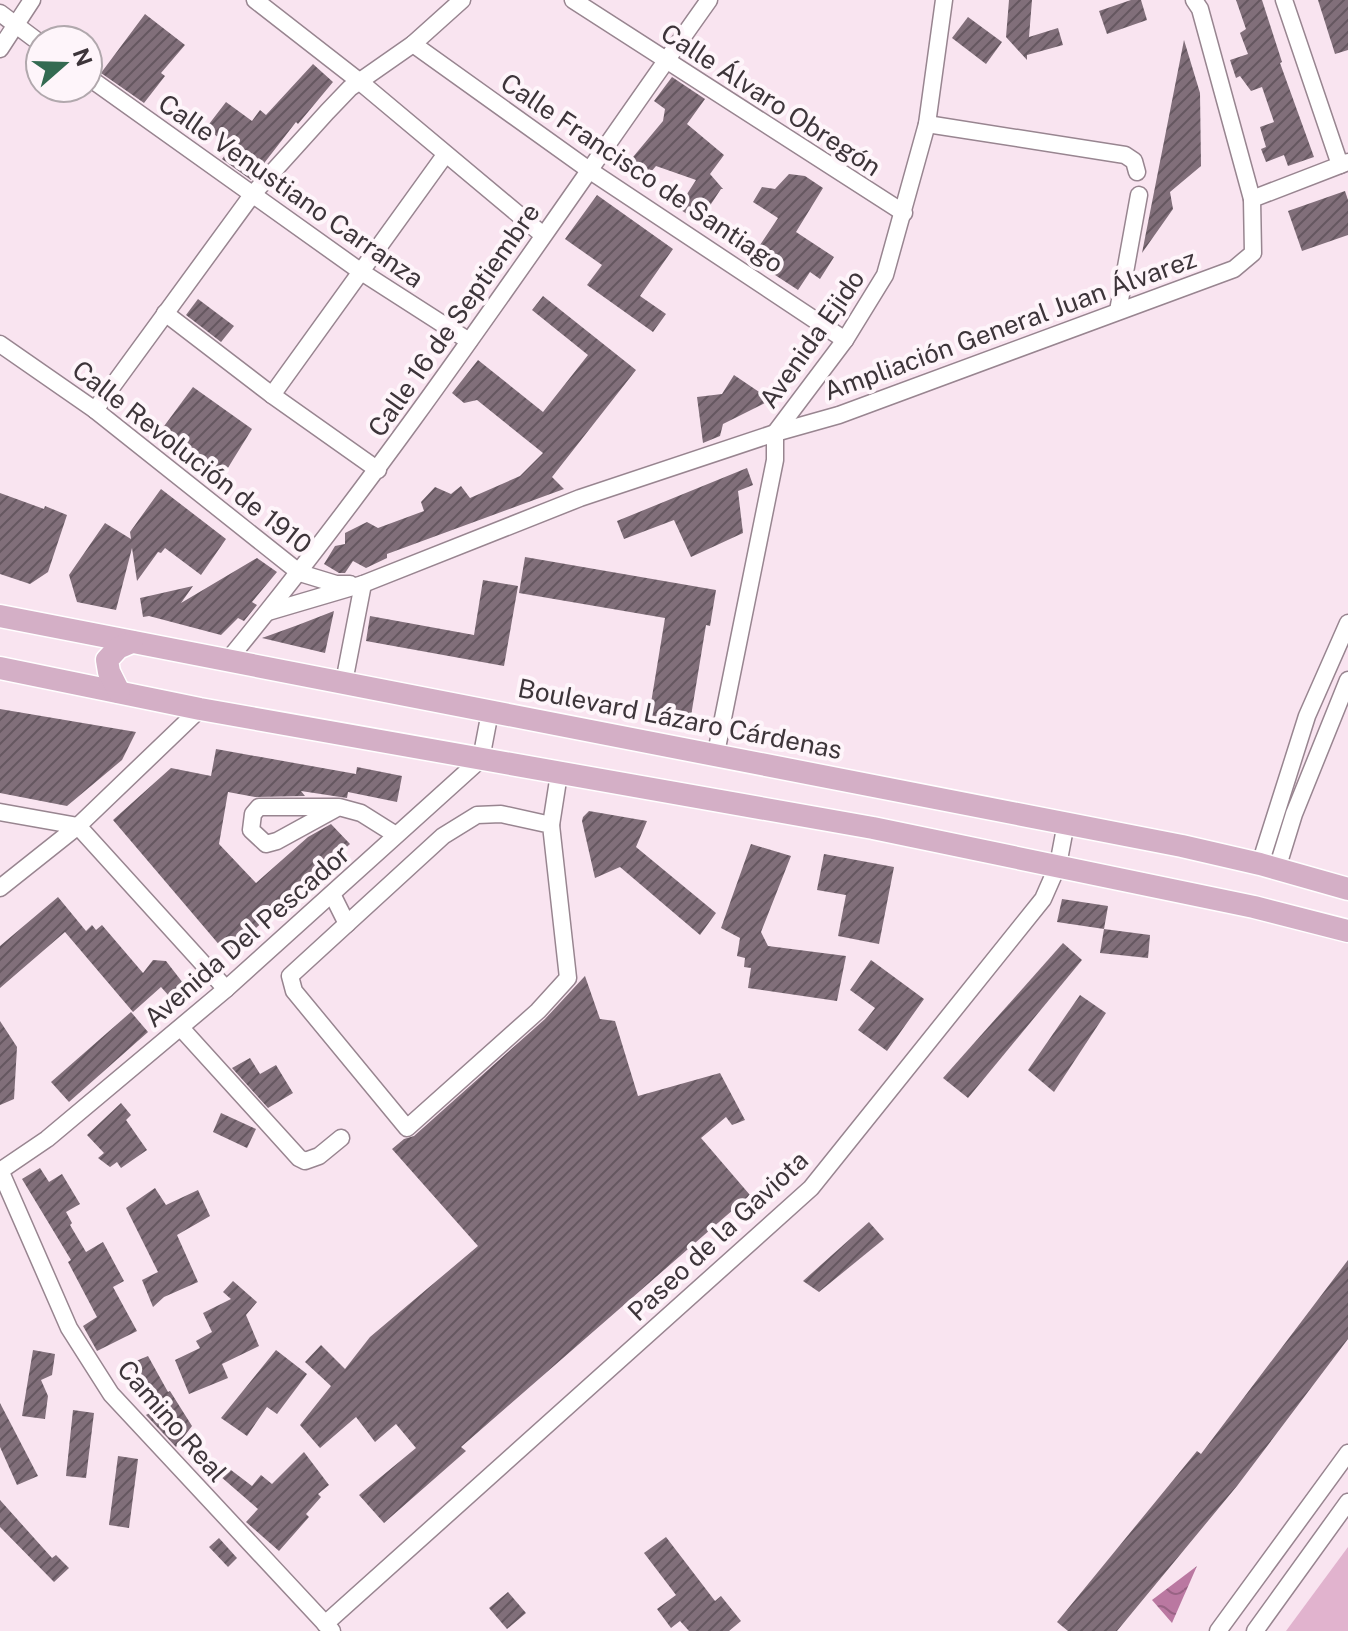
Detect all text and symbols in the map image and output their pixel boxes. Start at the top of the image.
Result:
street label: Calle Álvaro Obregón [655,17,887,182]
north arrow [24,24,104,104]
text: N [68,45,98,70]
street label: Calle Francisco de Santiago [495,66,789,279]
street label: Calle Venustiano Carranza [153,87,430,294]
street label: Calle 16 de Septiembre [361,197,546,442]
street label: Ampliación General Juan Álvarez [819,243,1200,406]
street label: Avenida Ejido [752,264,871,414]
street label: Calle Revolución de 1910 [66,354,318,560]
street label: Boulevard Lázaro Cárdenas [515,672,845,765]
street label: Avenida Del Pescador [138,838,356,1033]
street label: Paseo de la Gaviota [621,1144,814,1327]
street label: Camino Real [111,1354,234,1488]

